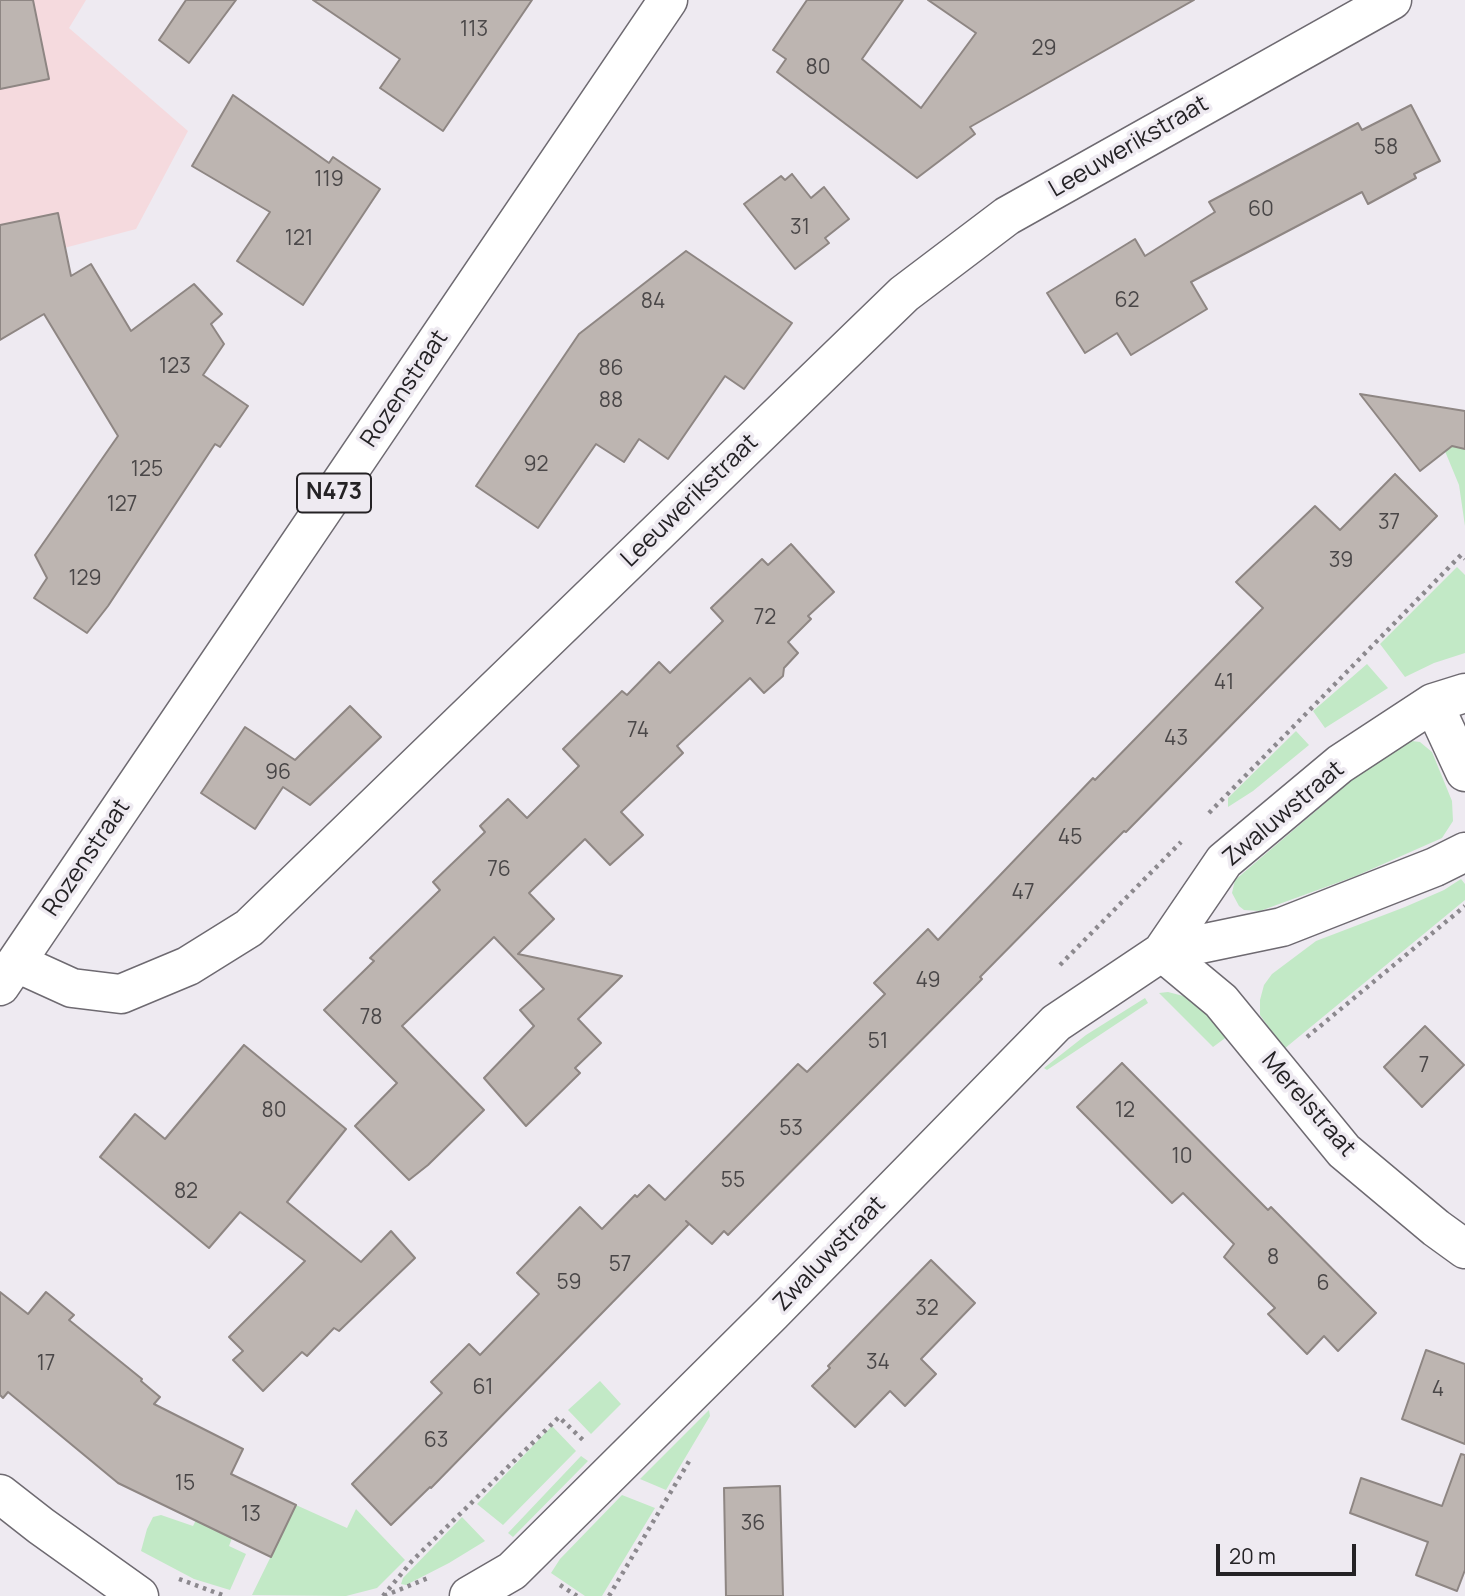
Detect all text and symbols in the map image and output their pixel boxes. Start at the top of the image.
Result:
house number: 113 [460,17,488,43]
house number: 29 [1031,36,1057,62]
house number: 80 [805,55,831,81]
street label: Leeuwerikstraat [1044,90,1214,204]
house number: 58 [1374,135,1398,161]
house number: 119 [314,167,344,193]
house number: 60 [1248,197,1274,223]
house number: 31 [790,215,810,241]
house number: 121 [285,226,313,252]
house number: 62 [1114,288,1140,314]
house number: 84 [641,289,665,315]
street label: Rozenstraat [355,325,455,453]
house number: 123 [159,354,191,380]
house number: 86 [598,356,624,382]
house number: 88 [599,388,623,414]
street label: Leeuwerikstraat [616,428,764,574]
house number: 92 [523,452,549,478]
house number: 125 [131,457,163,483]
road number: N473 [297,474,371,512]
house number: 127 [107,492,137,518]
house number: 37 [1378,510,1400,536]
house number: 39 [1329,548,1353,574]
house number: 129 [68,566,102,592]
house number: 72 [754,605,776,631]
house number: 41 [1214,670,1234,696]
house number: 74 [627,718,649,744]
house number: 43 [1164,726,1188,752]
street label: Zwaluwstraat [1218,755,1350,873]
house number: 96 [265,760,291,786]
street label: Rozenstraat [37,794,137,922]
house number: 45 [1058,825,1082,851]
house number: 76 [487,857,511,883]
house number: 47 [1012,880,1034,906]
house number: 49 [915,968,941,994]
house number: 78 [360,1005,382,1031]
house number: 51 [868,1029,888,1055]
street label: Merelstraat [1255,1047,1361,1163]
house number: 7 [1419,1053,1429,1079]
house number: 80 [261,1098,287,1124]
house number: 12 [1115,1098,1135,1124]
house number: 53 [779,1116,803,1142]
house number: 10 [1172,1144,1192,1170]
house number: 55 [721,1168,745,1194]
house number: 82 [174,1179,198,1205]
street label: Zwaluwstraat [768,1190,892,1318]
house number: 8 [1267,1245,1279,1271]
house number: 57 [609,1252,631,1278]
house number: 59 [556,1270,582,1296]
house number: 6 [1316,1271,1330,1297]
house number: 32 [915,1296,939,1322]
house number: 34 [866,1350,890,1376]
house number: 17 [37,1351,55,1377]
house number: 61 [473,1375,493,1401]
house number: 4 [1432,1377,1444,1403]
house number: 63 [424,1428,448,1454]
house number: 15 [175,1471,195,1497]
house number: 13 [241,1502,261,1528]
house number: 36 [741,1511,765,1537]
scale bar [1220,1530,1360,1574]
text: 20 m [1229,1542,1276,1570]

